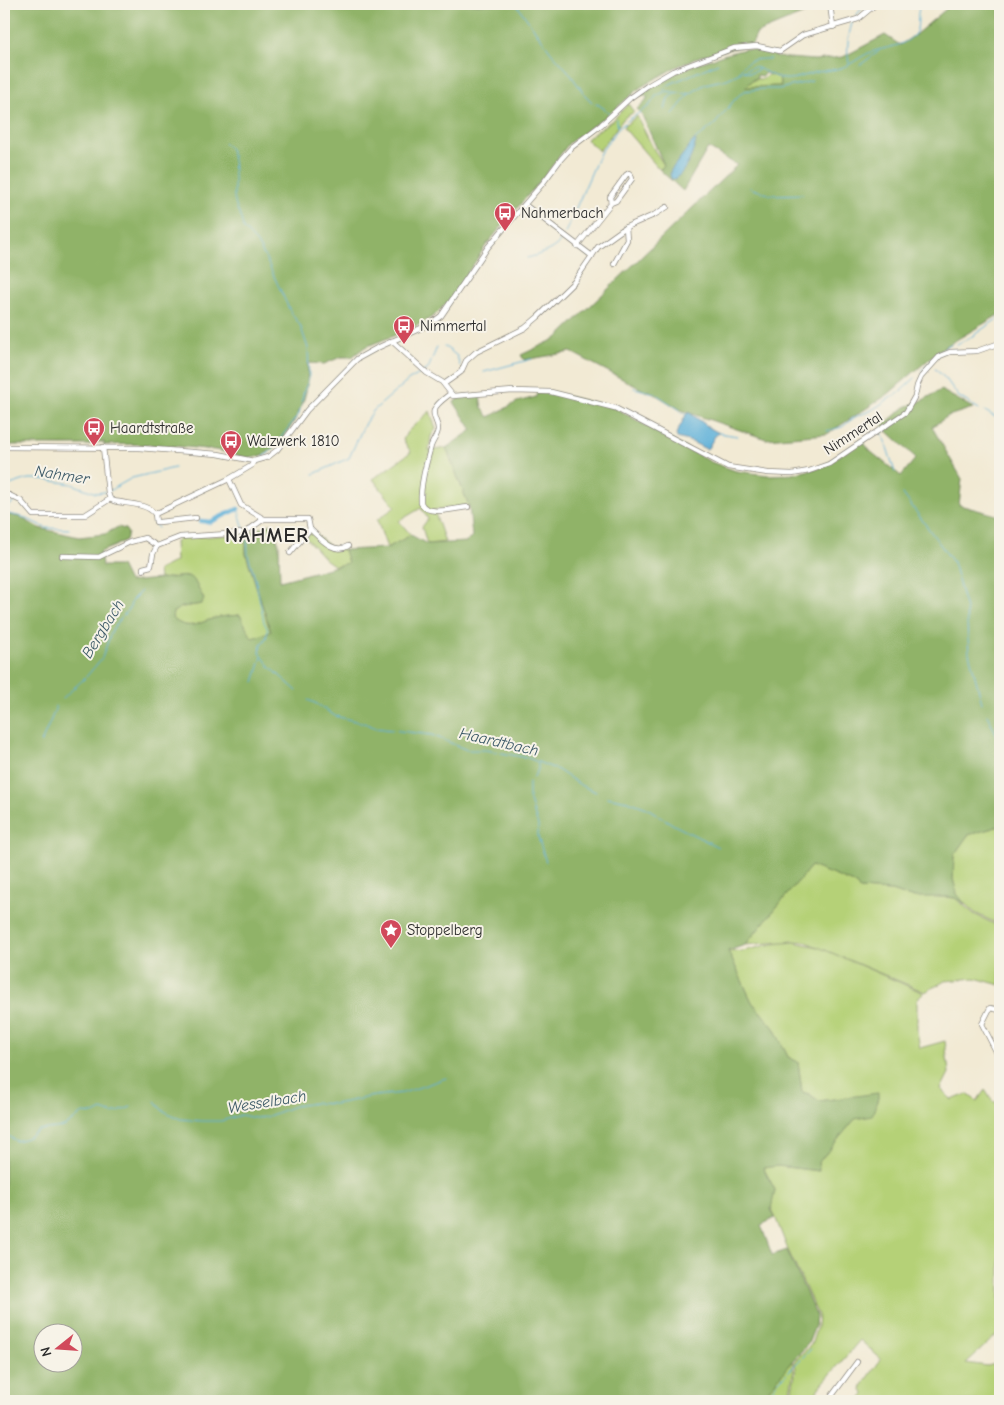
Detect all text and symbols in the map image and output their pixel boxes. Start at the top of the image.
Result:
bus stop icon: Nahmerbach [493,201,517,232]
place label: Nahmerbach [521,204,604,222]
bus stop icon: Nimmertal [392,314,416,345]
place label: Nimmertal [420,317,486,335]
street label: Nimmertal [820,407,886,459]
bus stop icon: Haardtstraße [82,416,106,447]
place label: Haardtstraße [110,419,194,437]
bus stop icon: Walzwerk 1810 [219,429,243,460]
place label: Walzwerk 1810 [247,432,340,450]
water label: Nahmer [33,462,91,488]
district label: NAHMER [225,524,309,547]
water label: Bergbach [78,597,128,661]
water label: Haardtbach [458,724,540,760]
place icon: Stoppelberg [379,918,403,949]
place label: Stoppelberg [407,921,483,939]
water label: Wesselbach [226,1087,308,1117]
north arrow [32,1322,82,1372]
text: N [37,1345,56,1359]

